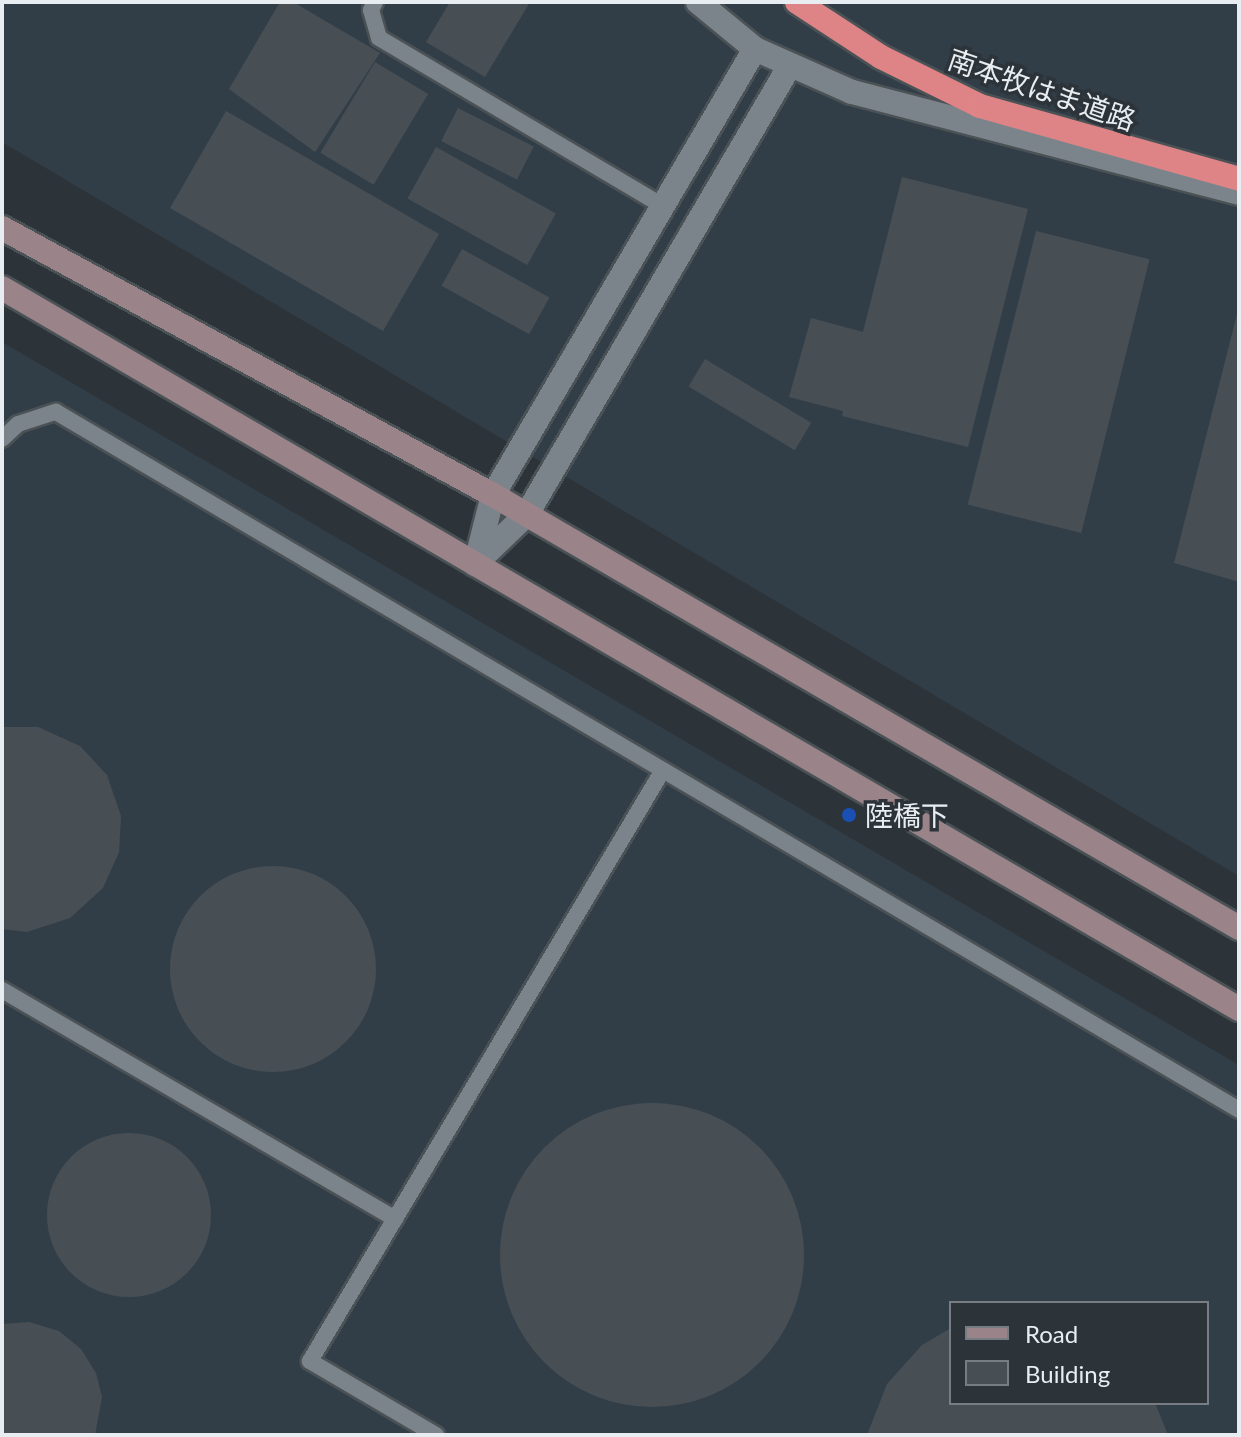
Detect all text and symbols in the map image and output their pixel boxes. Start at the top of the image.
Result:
street label: 南本牧はま道路 [944,41,1140,137]
place label: 陸橋下 [865,798,949,832]
marker: 陸橋下 [840,806,858,824]
legend [949,1301,1209,1405]
text: Road [1025,1319,1078,1348]
text: Building [1025,1359,1110,1388]

